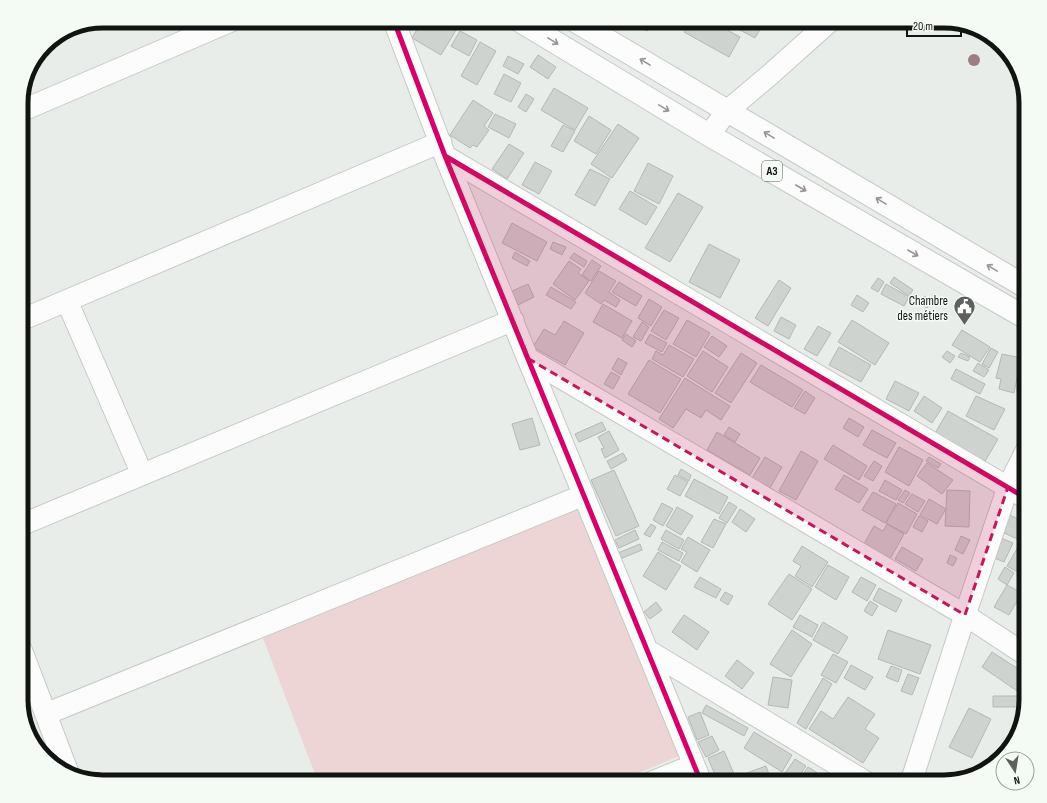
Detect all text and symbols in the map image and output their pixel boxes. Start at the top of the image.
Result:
scale bar [907,12,961,38]
text: 20 m [913,19,933,34]
one-way arrow [547,37,558,45]
one-way arrow [640,58,651,66]
one-way arrow [658,104,669,112]
one-way arrow [763,131,775,139]
road number: A3 [762,161,782,181]
one-way arrow [795,184,807,192]
one-way arrow [875,197,887,205]
one-way arrow [907,250,919,258]
one-way arrow [986,263,998,271]
place label: Chambre des métiers [897,293,948,324]
public building icon: Chambre des métiers [951,294,977,327]
north arrow [995,751,1035,791]
text: N [1013,773,1021,787]

